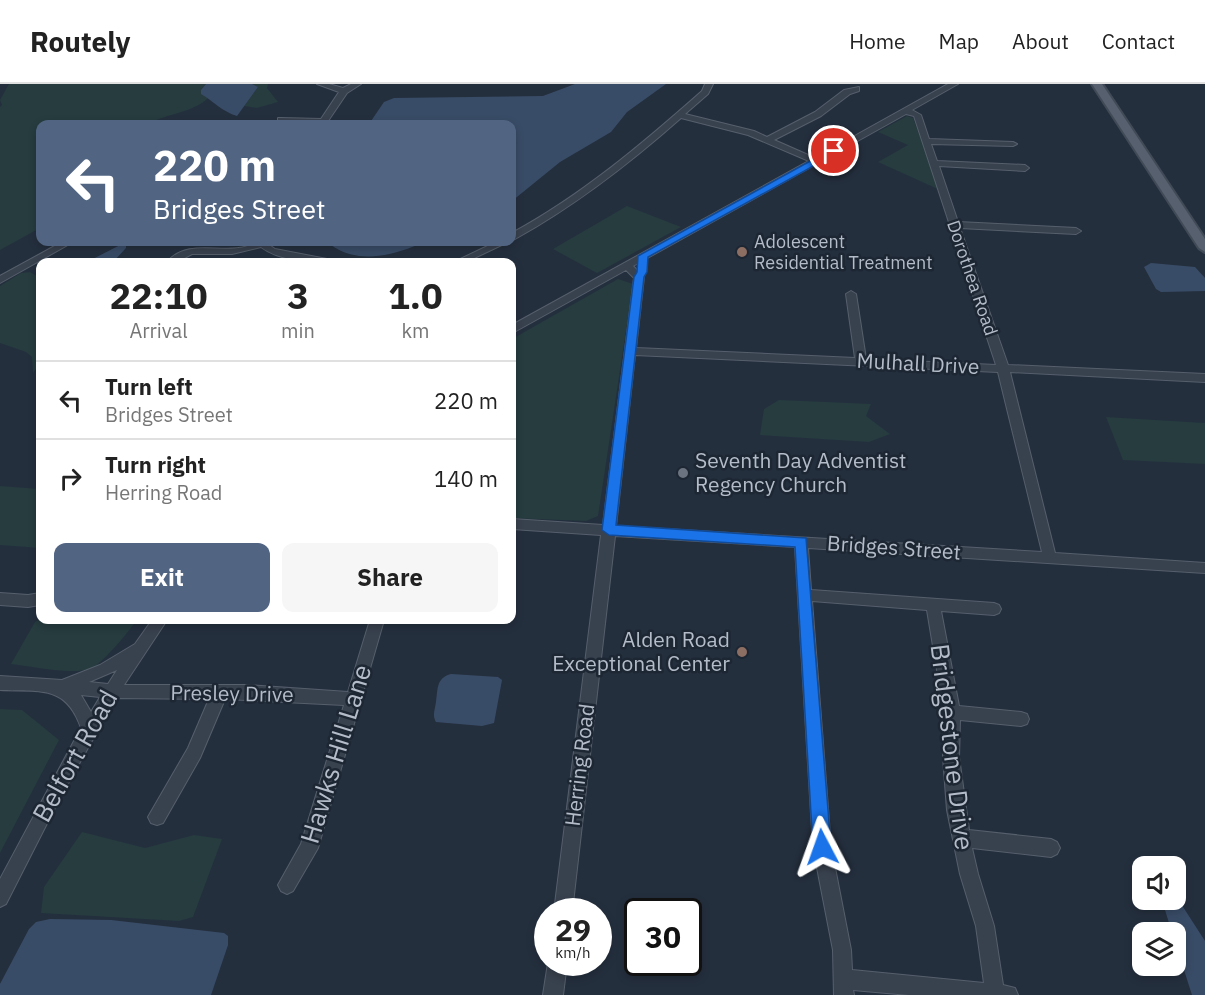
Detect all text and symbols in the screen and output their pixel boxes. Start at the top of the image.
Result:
text: Routely [30,23,131,60]
text: Home [849,27,906,55]
text: Map [939,27,979,55]
text: About [1012,27,1069,55]
text: Contact [1102,27,1175,55]
pin [808,125,859,176]
icon: arrive [817,134,850,167]
text: 220 m [153,138,276,193]
icon: left [54,144,132,222]
text: Bridges Street [153,191,325,226]
street label: Dorothea Road [942,217,1003,339]
place label: Adolescent Residential Treatment [754,230,932,274]
marker: Adolescent Residential Treatment [735,245,749,259]
text: 22:10 [109,272,208,319]
text: 3 [287,272,309,319]
text: 1.0 [388,272,443,319]
text: Arrival [129,317,188,344]
text: min [281,317,315,344]
text: km [401,317,429,344]
street label: Mulhall Drive [856,346,980,380]
text: Turn left [105,372,193,401]
icon: left [54,384,87,417]
text: 220 m [434,386,498,415]
text: Bridges Street [105,401,233,428]
place label: Seventh Day Adventist Regency Church [695,446,906,498]
text: Turn right [105,450,206,479]
icon: right [54,462,87,495]
text: 140 m [434,464,498,493]
marker: Seventh Day Adventist Regency Church [676,466,690,480]
text: Herring Road [105,479,222,506]
street label: Bridges Street [826,528,962,566]
button: Exit [54,543,270,612]
button: Share [282,543,498,612]
place label: Alden Road Exceptional Center [552,625,730,677]
street label: Bridgestone Drive [923,642,983,852]
marker: Alden Road Exceptional Center [735,645,749,659]
street label: Hawks Hill Lane [292,660,378,847]
street label: Presley Drive [170,678,294,708]
street label: Belfort Road [24,683,124,828]
street label: Herring Road [558,702,600,828]
position arrow [790,815,854,879]
map controls [1132,856,1186,976]
button: sound [1132,856,1186,910]
speed limit sign: 30 [624,898,702,976]
text: 29 [555,910,591,949]
button: layers [1132,922,1186,976]
text: km/h [555,943,591,962]

